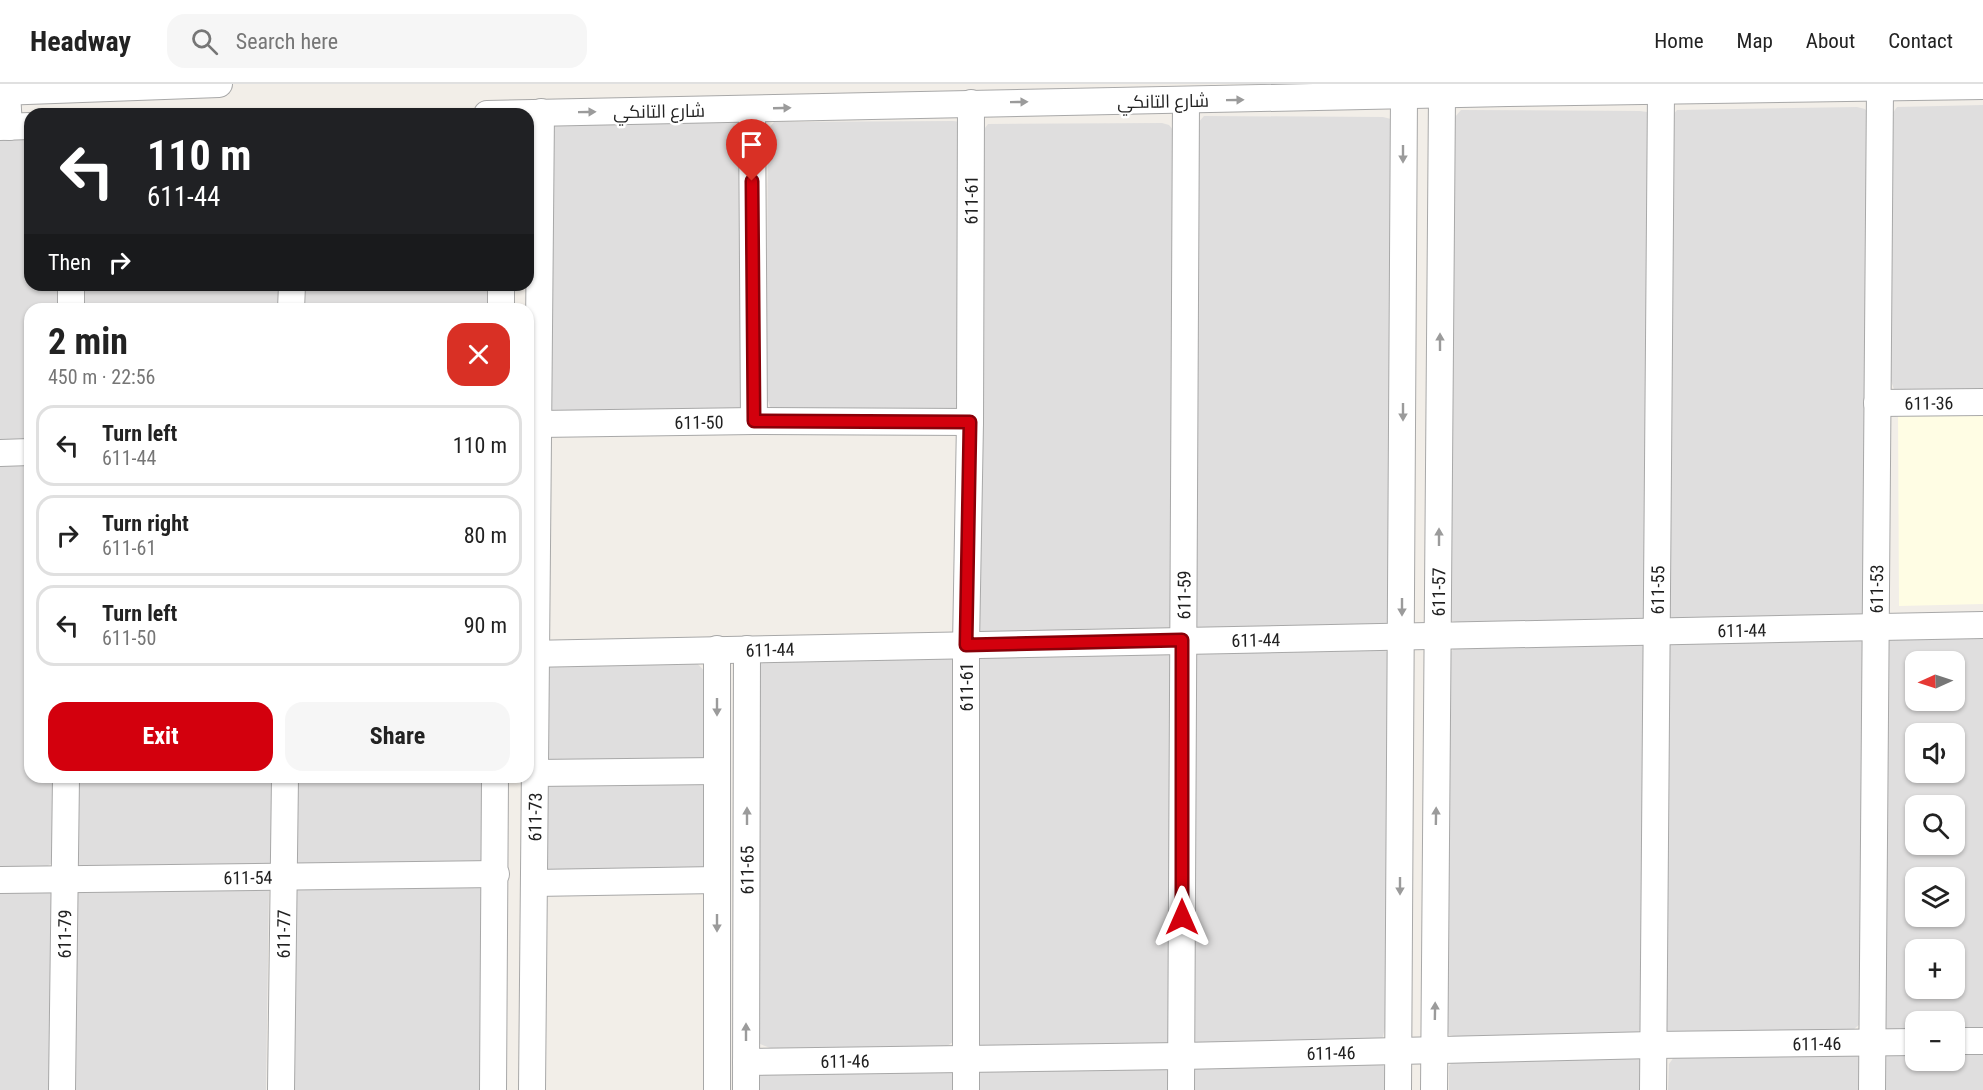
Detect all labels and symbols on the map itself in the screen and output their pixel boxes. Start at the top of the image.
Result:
street label: شارع التانكي [1117,90,1209,116]
one-way arrow [1226,95,1245,104]
one-way arrow [1010,98,1029,107]
street label: شارع التانكي [613,100,705,126]
one-way arrow [773,104,792,113]
one-way arrow [578,107,597,117]
pin [726,119,777,181]
one-way arrow [1399,144,1408,163]
street label: 611-61 [960,176,981,225]
one-way arrow [1435,332,1445,351]
street label: 611-36 [1904,392,1954,413]
one-way arrow [1398,402,1408,421]
street label: 611-50 [674,411,724,433]
one-way arrow [1434,527,1444,546]
street label: 611-53 [1865,564,1887,614]
street label: 611-55 [1646,565,1668,615]
street label: 611-57 [1427,567,1449,617]
street label: 611-59 [1173,570,1194,620]
one-way arrow [1397,597,1407,616]
street label: 611-44 [1717,619,1767,641]
street label: 611-44 [1231,629,1281,650]
street label: 611-44 [745,638,795,660]
north arrow [1905,651,1965,711]
street label: 611-61 [956,663,977,711]
one-way arrow [712,698,722,717]
street label: 611-73 [524,792,545,842]
one-way arrow [742,806,752,825]
one-way arrow [1431,806,1441,825]
street label: 611-65 [736,845,757,894]
street label: 611-54 [223,866,273,888]
one-way arrow [1395,876,1405,895]
position arrow [1150,885,1214,949]
street label: 611-79 [53,909,75,959]
street label: 611-77 [272,909,294,959]
one-way arrow [712,914,722,933]
one-way arrow [1430,1001,1439,1020]
one-way arrow [741,1022,751,1041]
street label: 611-46 [1792,1032,1841,1054]
street label: 611-46 [1306,1041,1356,1064]
street label: 611-46 [820,1050,870,1071]

